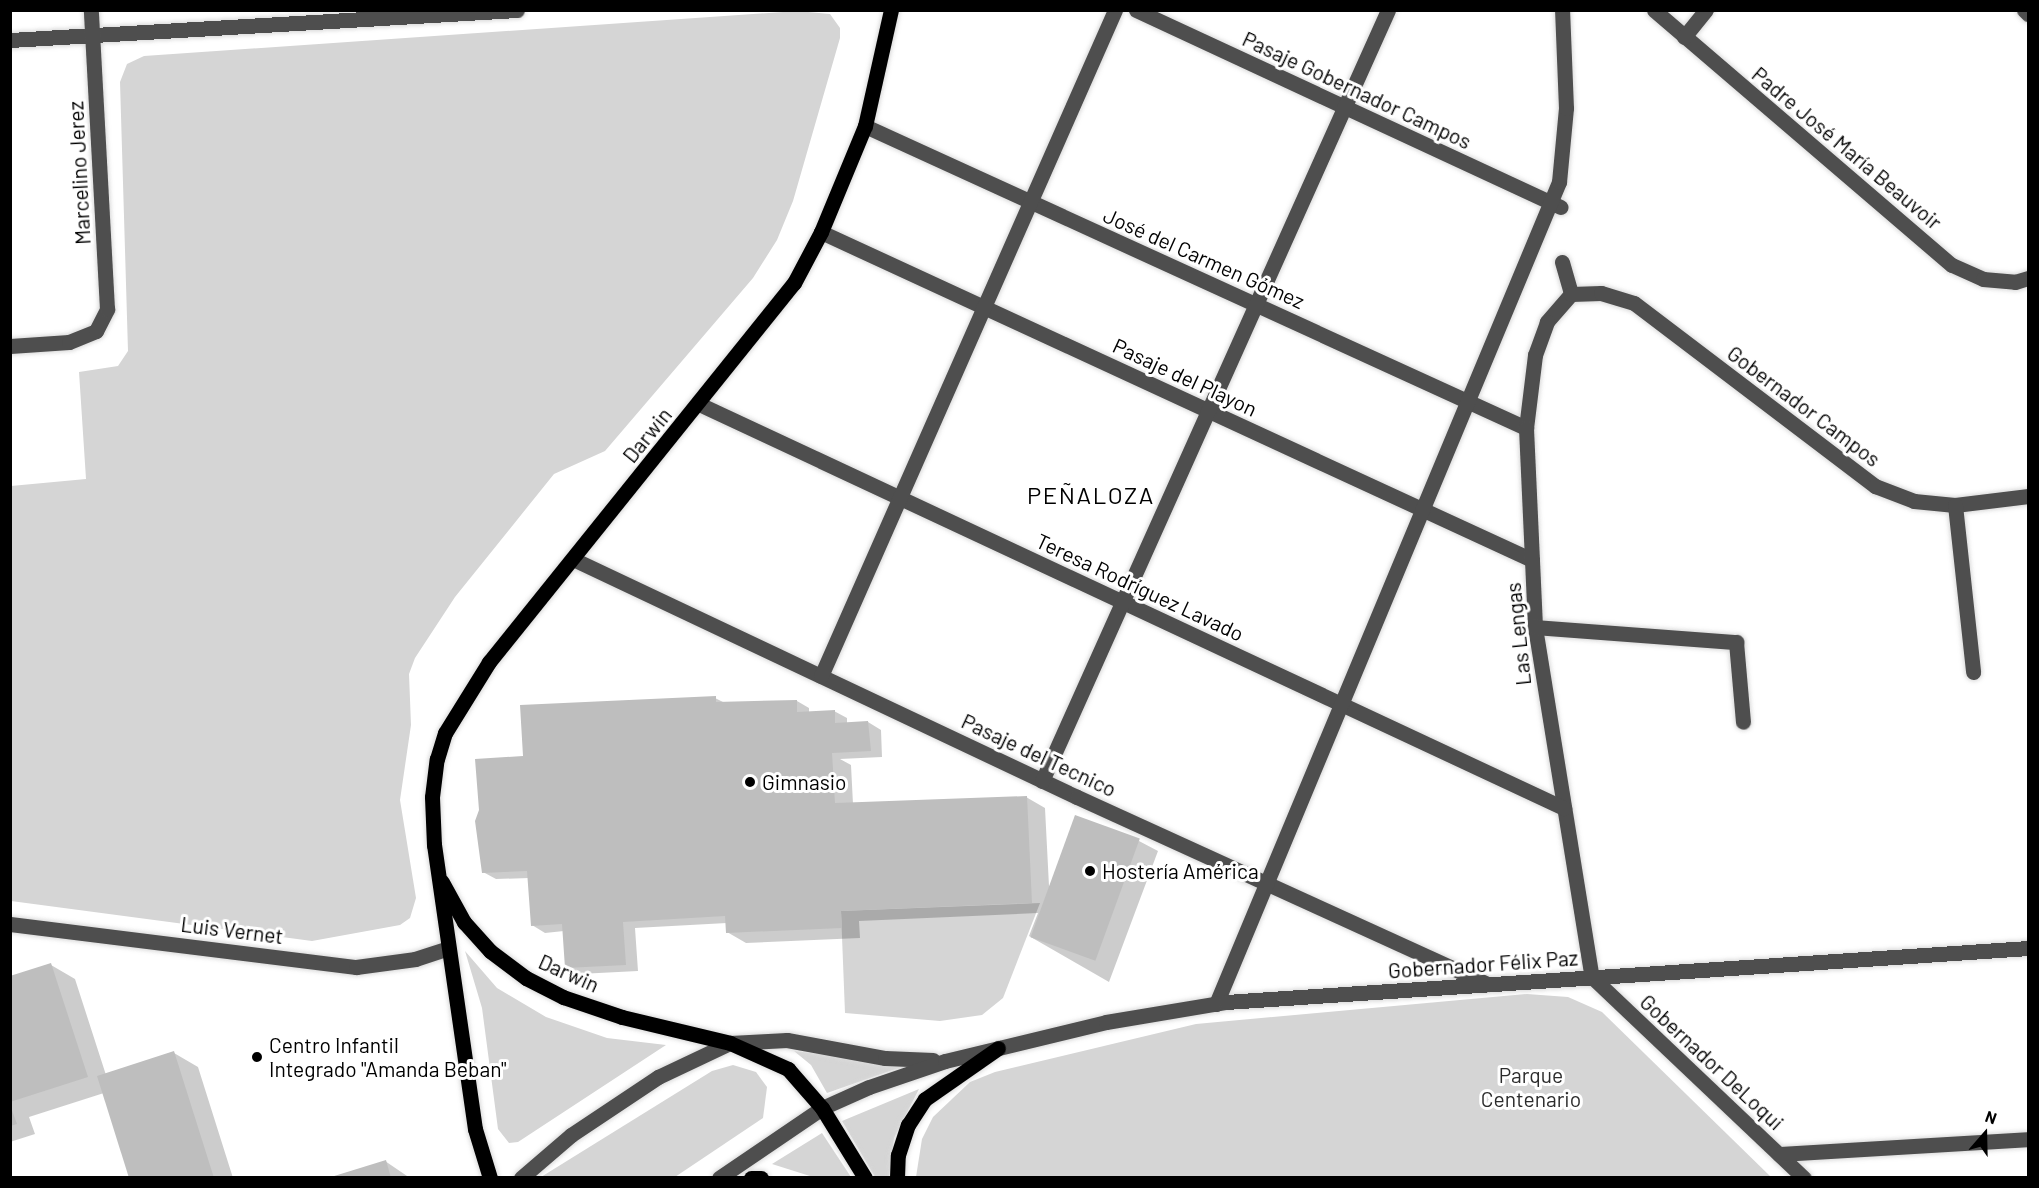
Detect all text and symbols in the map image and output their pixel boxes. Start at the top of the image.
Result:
street label: Pasaje Gobernador Campos [1239,26,1475,154]
street label: Padre José María Beauvoir [1747,61,1947,235]
street label: Marcelino Jerez [63,101,95,245]
street label: José del Carmen Gómez [1100,202,1308,314]
street label: Pasaje del Playon [1109,333,1261,421]
street label: Gobernador Campos [1723,340,1885,472]
street label: Darwin [617,402,677,468]
district label: PEÑALOZA [1027,481,1155,509]
street label: Teresa Rodríguez Lavado [1032,528,1248,646]
street label: Las Lengas [1500,581,1536,687]
street label: Pasaje del Tecnico [958,708,1120,802]
place label: Gimnasio [762,769,847,795]
marker: Gimnasio [743,775,757,789]
place label: Hostería América [1102,858,1259,884]
marker: Hostería América [1083,864,1097,878]
street label: Luis Vernet [179,911,285,949]
street label: Gobernador Félix Paz [1387,945,1579,983]
street label: Darwin [535,949,603,997]
street label: Gobernador DeLoqui [1635,989,1789,1135]
place label: Centro Infantil Integrado "Amanda Beban" [269,1032,506,1082]
marker: Centro Infantil Integrado "Amanda Beban" [250,1050,264,1064]
park label: Parque Centenario [1481,1062,1581,1112]
north arrow [1955,1104,2015,1164]
text: N [1983,1106,2000,1127]

